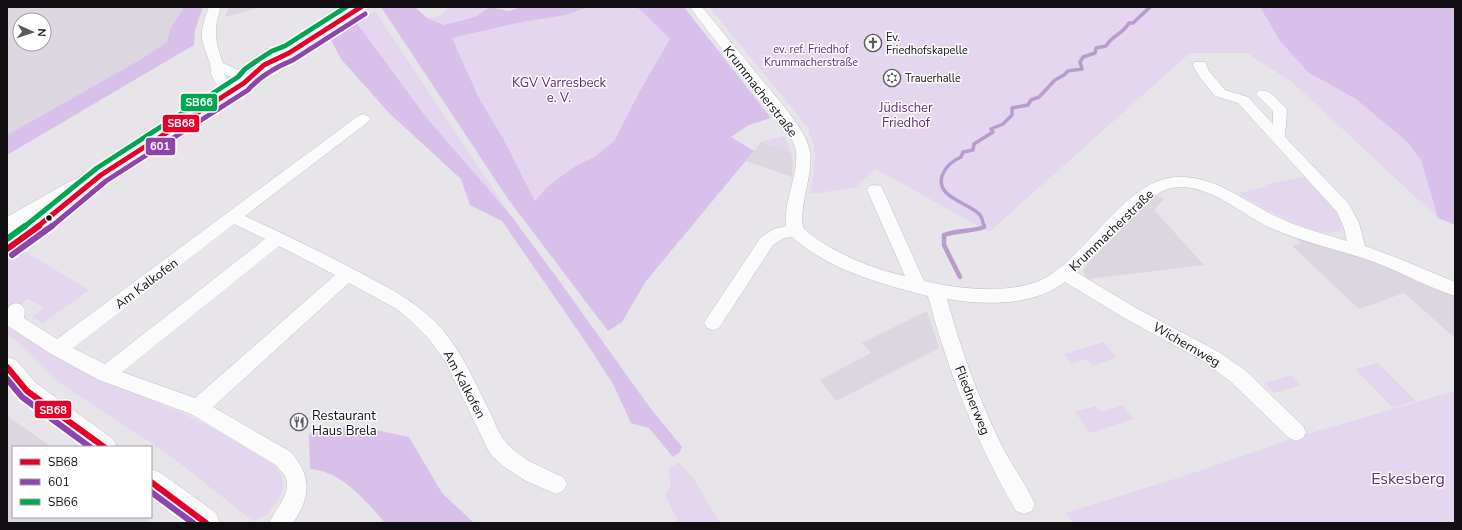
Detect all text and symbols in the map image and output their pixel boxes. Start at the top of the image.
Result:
north arrow [12,12,52,52]
text: N [34,28,49,37]
place label: Ev. Friedhofskapelle [886,30,968,58]
church icon: Ev. Friedhofskapelle [863,33,883,53]
street label: Krummacherstraße [719,42,802,141]
park label: ev. ref. Friedhof Krummacherstraße [764,42,858,70]
synagogue icon: Trauerhalle [882,68,902,88]
place label: Trauerhalle [905,71,961,86]
park label: KGV Varresbeck e. V. [512,74,606,107]
line badge: SB66 [180,93,218,112]
text: SB66 [185,95,213,110]
park label: Jüdischer Friedhof [878,99,933,132]
line badge: SB68 [162,114,200,133]
text: SB68 [167,116,195,131]
line badge: 601 [145,137,176,156]
text: 601 [150,139,170,154]
street label: Krummacherstraße [1065,186,1158,276]
unlabelled marker [44,213,54,223]
street label: Am Kalkofen [111,254,182,313]
street label: Wichernweg [1150,318,1223,371]
street label: Am Kalkofen [439,347,490,422]
street label: Fliednerweg [950,363,994,438]
line badge: SB68 [34,400,72,419]
text: SB68 [39,403,67,418]
place label: Restaurant Haus Brela [312,407,377,440]
restaurant icon: Restaurant Haus Brela [289,412,309,432]
legend [12,446,152,518]
text: SB68 [48,454,78,470]
park label: Eskesberg [1371,468,1445,490]
text: 601 [48,474,70,490]
text: SB66 [48,494,78,510]

